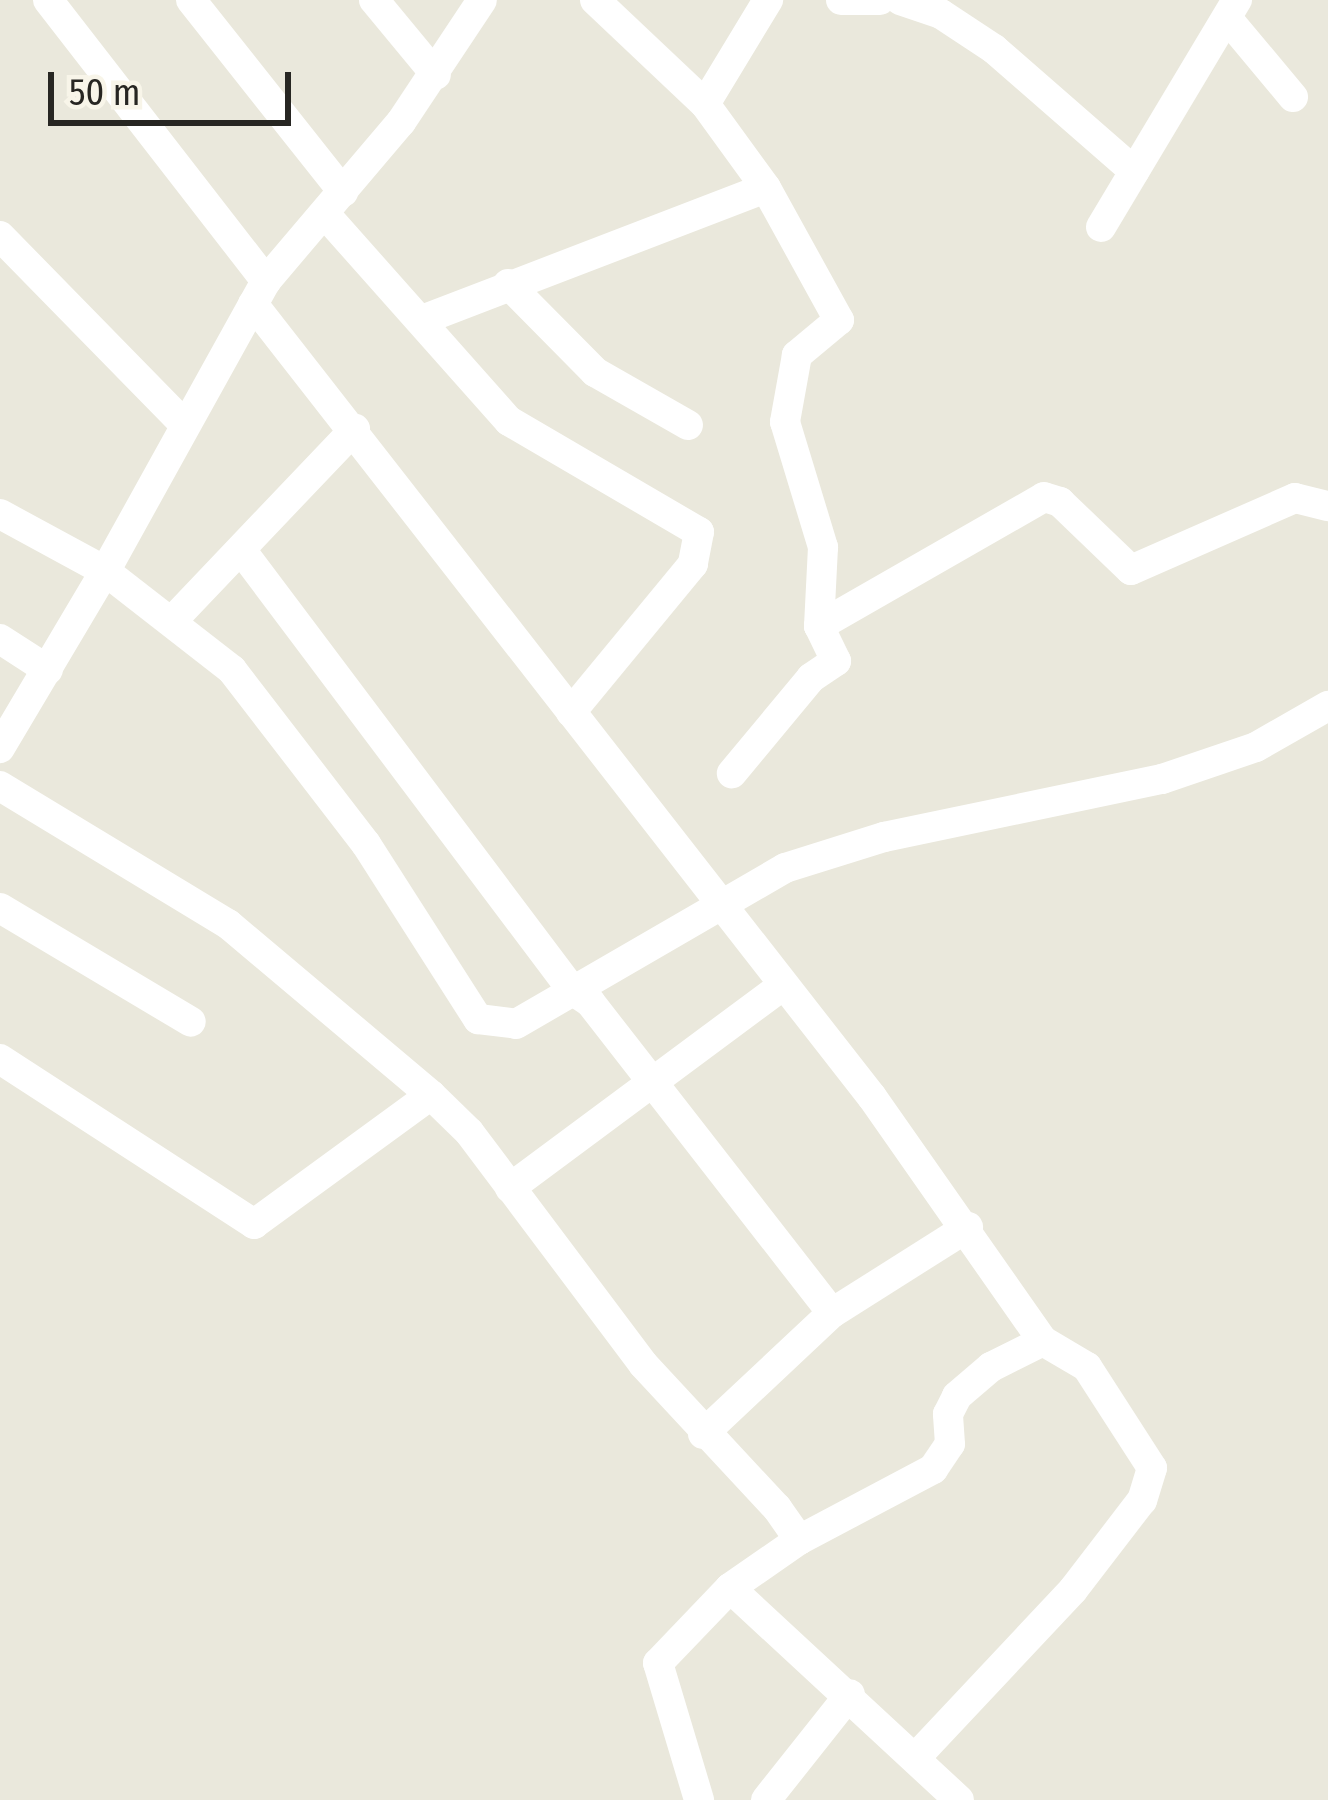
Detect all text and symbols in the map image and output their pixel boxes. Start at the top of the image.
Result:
scale bar [54,48,297,122]
text: 50 m [69,71,140,115]

